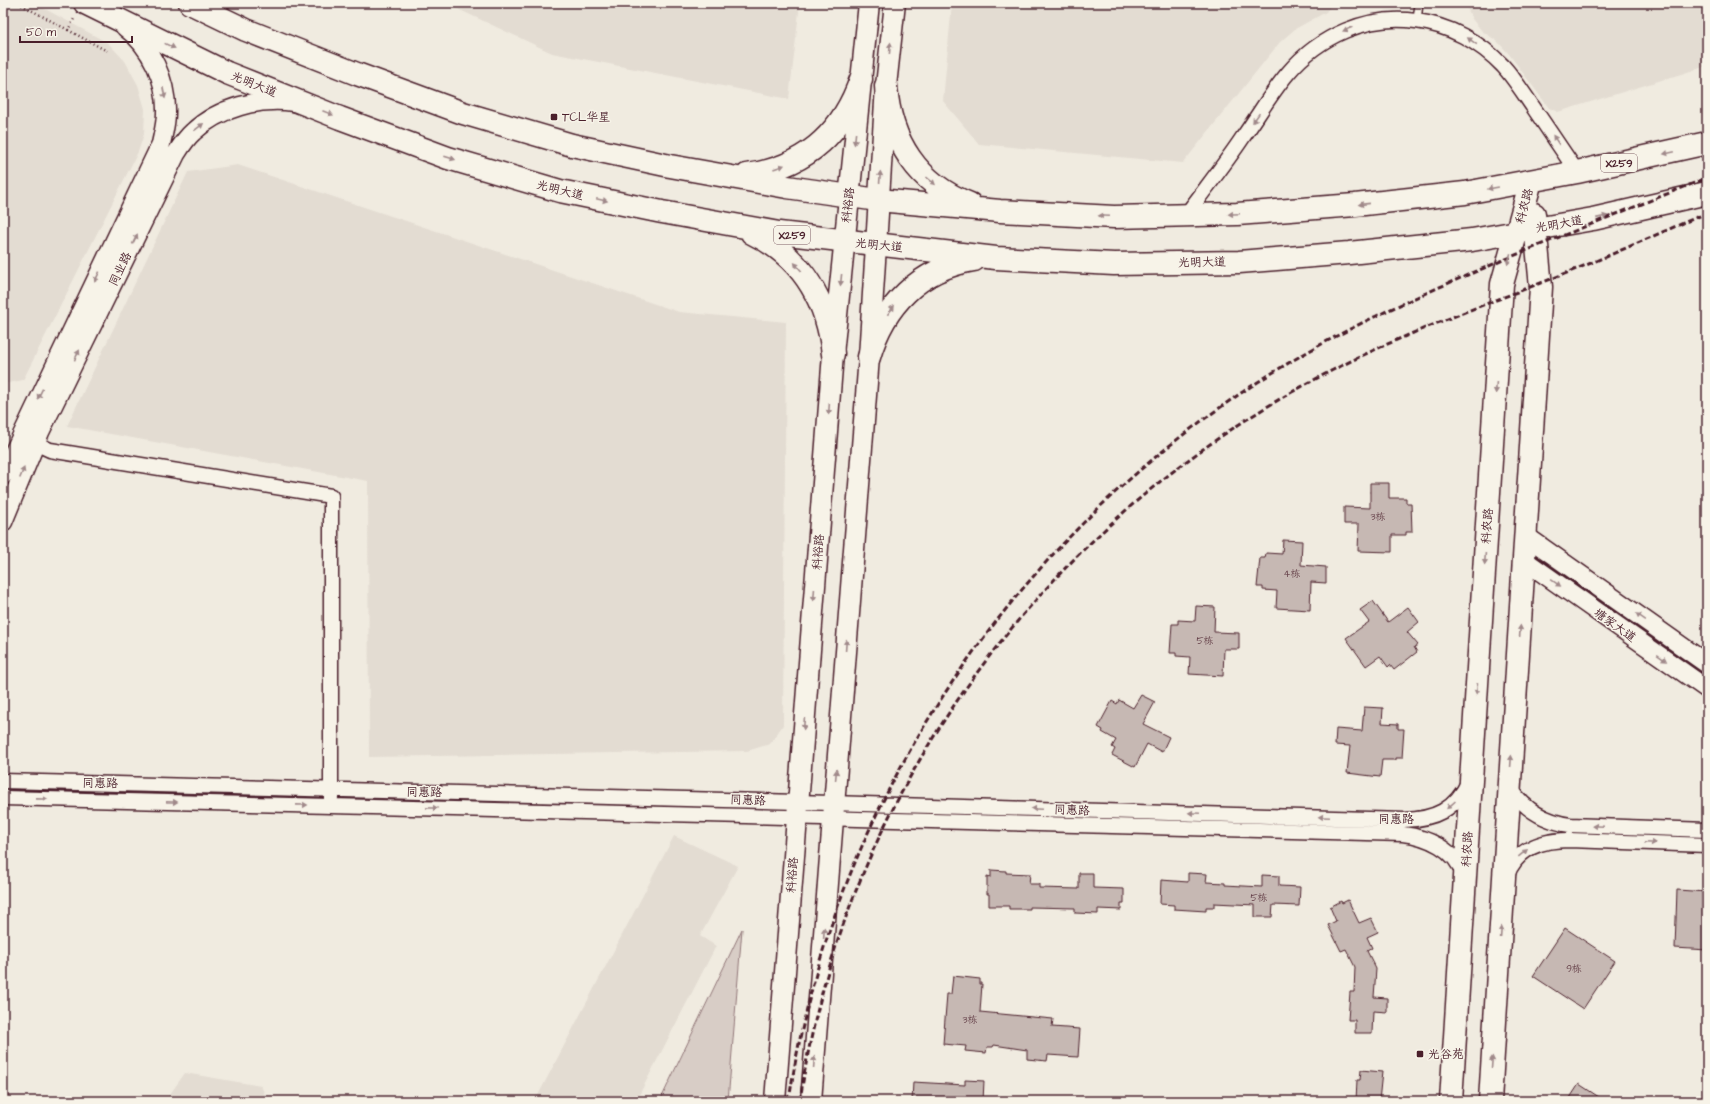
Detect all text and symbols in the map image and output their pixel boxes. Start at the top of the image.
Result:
scale bar [20,18,132,44]
text: 50 m [26,24,57,41]
one-way arrow [1342,27,1354,33]
one-way arrow [1467,37,1478,46]
one-way arrow [887,42,893,54]
one-way arrow [164,43,176,49]
street label: 光明大道 [228,68,279,101]
one-way arrow [162,86,168,99]
place label: TCL华星 [562,109,610,126]
one-way arrow [322,111,334,117]
marker: TCL华星 [549,112,559,122]
one-way arrow [1252,112,1260,123]
one-way arrow [194,123,204,131]
one-way arrow [852,133,858,145]
one-way arrow [1552,134,1559,146]
one-way arrow [1663,150,1675,156]
road number: X259 [1601,154,1637,172]
one-way arrow [444,156,456,162]
one-way arrow [774,164,786,170]
one-way arrow [876,171,883,183]
street label: 光明大道 [535,176,585,205]
one-way arrow [926,176,936,186]
one-way arrow [1487,185,1499,191]
street label: 科裕路 [838,186,859,224]
street label: 科农路 [1511,186,1538,226]
one-way arrow [596,197,608,203]
one-way arrow [1358,201,1370,207]
one-way arrow [1228,211,1240,218]
street label: 光明大道 [1534,212,1584,237]
one-way arrow [1097,213,1110,219]
one-way arrow [1596,213,1608,219]
road number: X259 [774,226,810,244]
one-way arrow [132,233,138,244]
street label: 光明大道 [854,235,904,256]
street label: 同业路 [105,249,136,289]
one-way arrow [1506,253,1512,265]
street label: 光明大道 [1178,254,1226,271]
one-way arrow [793,262,802,273]
one-way arrow [94,272,100,283]
one-way arrow [837,274,844,286]
one-way arrow [887,304,895,315]
one-way arrow [74,349,80,361]
one-way arrow [1492,382,1499,394]
one-way arrow [37,389,43,400]
one-way arrow [825,403,832,415]
one-way arrow [20,466,26,478]
street label: 科农路 [1478,507,1497,545]
house number: 3栋 [1370,510,1386,524]
street label: 科裕路 [809,533,828,571]
one-way arrow [1481,553,1488,565]
house number: 4栋 [1284,567,1300,581]
one-way arrow [1550,579,1561,587]
one-way arrow [811,589,818,601]
street label: 塘家大道 [1590,605,1639,646]
one-way arrow [1636,613,1646,621]
one-way arrow [1516,625,1523,637]
house number: 5栋 [1196,634,1214,648]
one-way arrow [843,639,850,651]
one-way arrow [1657,654,1667,662]
one-way arrow [1473,683,1480,695]
one-way arrow [801,718,808,730]
one-way arrow [1508,755,1515,767]
one-way arrow [833,769,840,781]
street label: 同惠路 [82,775,118,792]
street label: 同惠路 [406,784,442,801]
street label: 同惠路 [730,791,766,810]
one-way arrow [36,796,49,802]
one-way arrow [166,799,179,805]
one-way arrow [1446,800,1455,809]
street label: 同惠路 [1054,801,1090,820]
one-way arrow [296,802,309,808]
one-way arrow [426,805,439,811]
one-way arrow [1031,805,1043,812]
one-way arrow [1188,810,1200,817]
street label: 同惠路 [1378,811,1414,828]
one-way arrow [1317,814,1330,820]
one-way arrow [1591,823,1604,829]
street label: 科农路 [1458,831,1477,867]
one-way arrow [1644,840,1657,846]
one-way arrow [1518,848,1529,857]
street label: 科裕路 [783,856,802,894]
house number: 5栋 [1250,891,1268,905]
one-way arrow [820,926,827,939]
one-way arrow [1497,926,1504,938]
house number: 9栋 [1566,962,1582,976]
house number: 3栋 [962,1013,978,1027]
place label: 光谷苑 [1428,1046,1464,1063]
marker: 光谷苑 [1415,1049,1425,1059]
one-way arrow [810,1056,817,1068]
one-way arrow [1489,1056,1496,1068]

